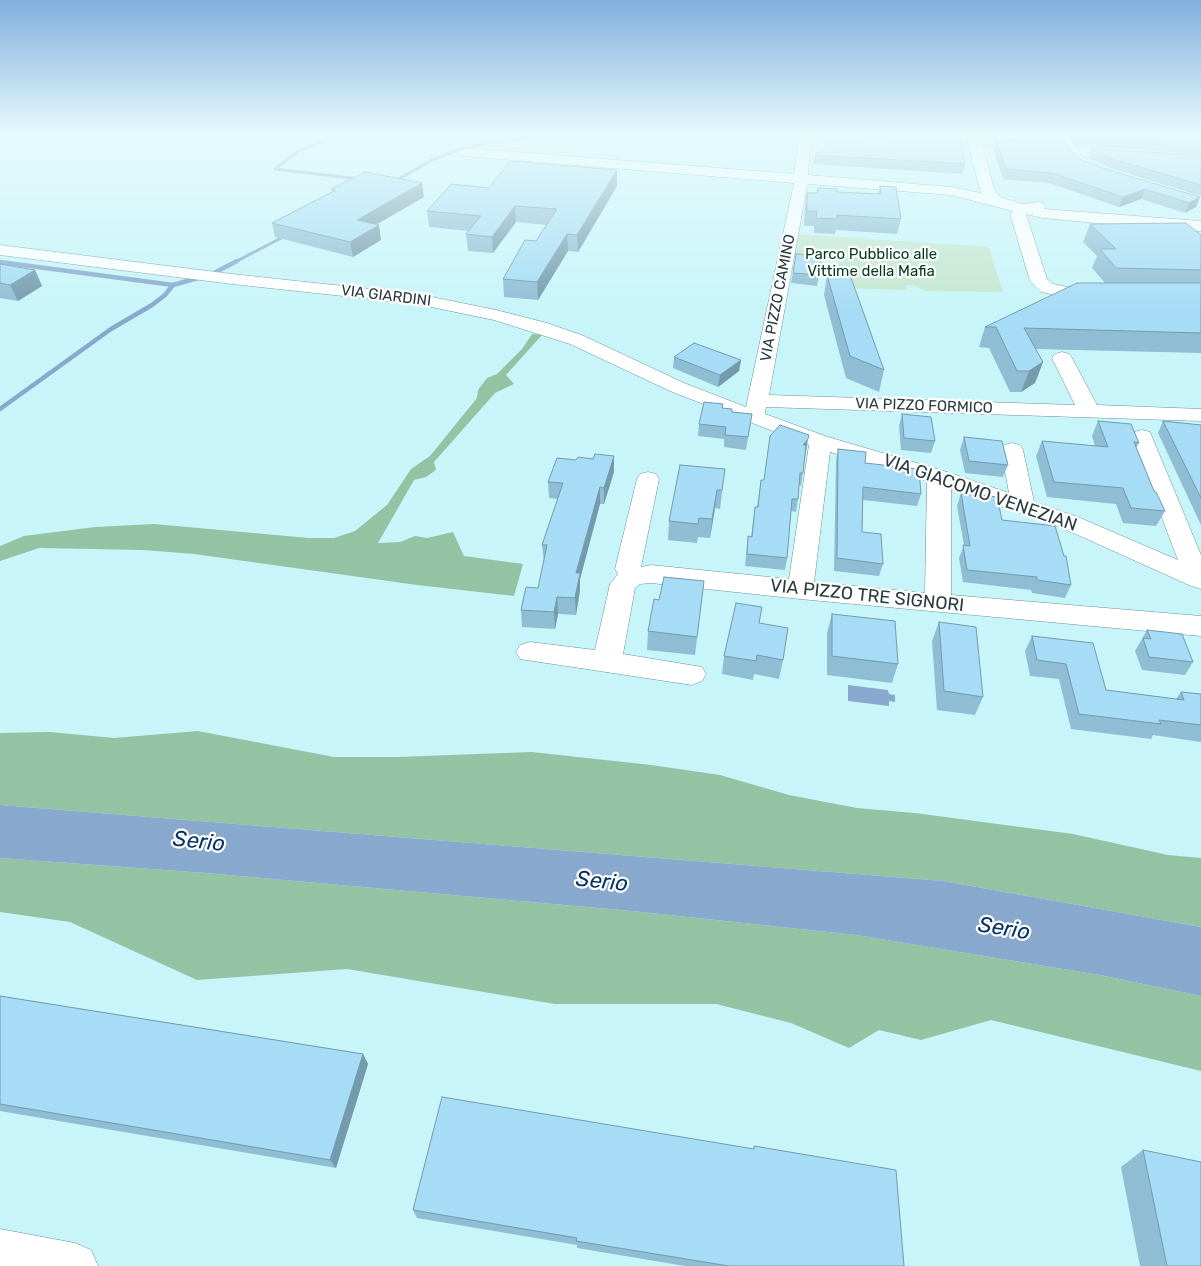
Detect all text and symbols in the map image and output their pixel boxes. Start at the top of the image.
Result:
street label: VIA PIZZO CAMINO [757,233,799,363]
park label: Parco Pubblico alle Vittime della Mafia [805,246,937,281]
street label: VIA GIARDINI [340,282,432,310]
street label: VIA PIZZO FORMICO [855,395,993,417]
street label: VIA GIACOMO VENEZIAN [880,450,1080,536]
street label: VIA PIZZO TRE SIGNORI [769,575,965,617]
water label: Serio [172,826,226,858]
water label: Serio [575,866,629,898]
water label: Serio [976,912,1032,946]

